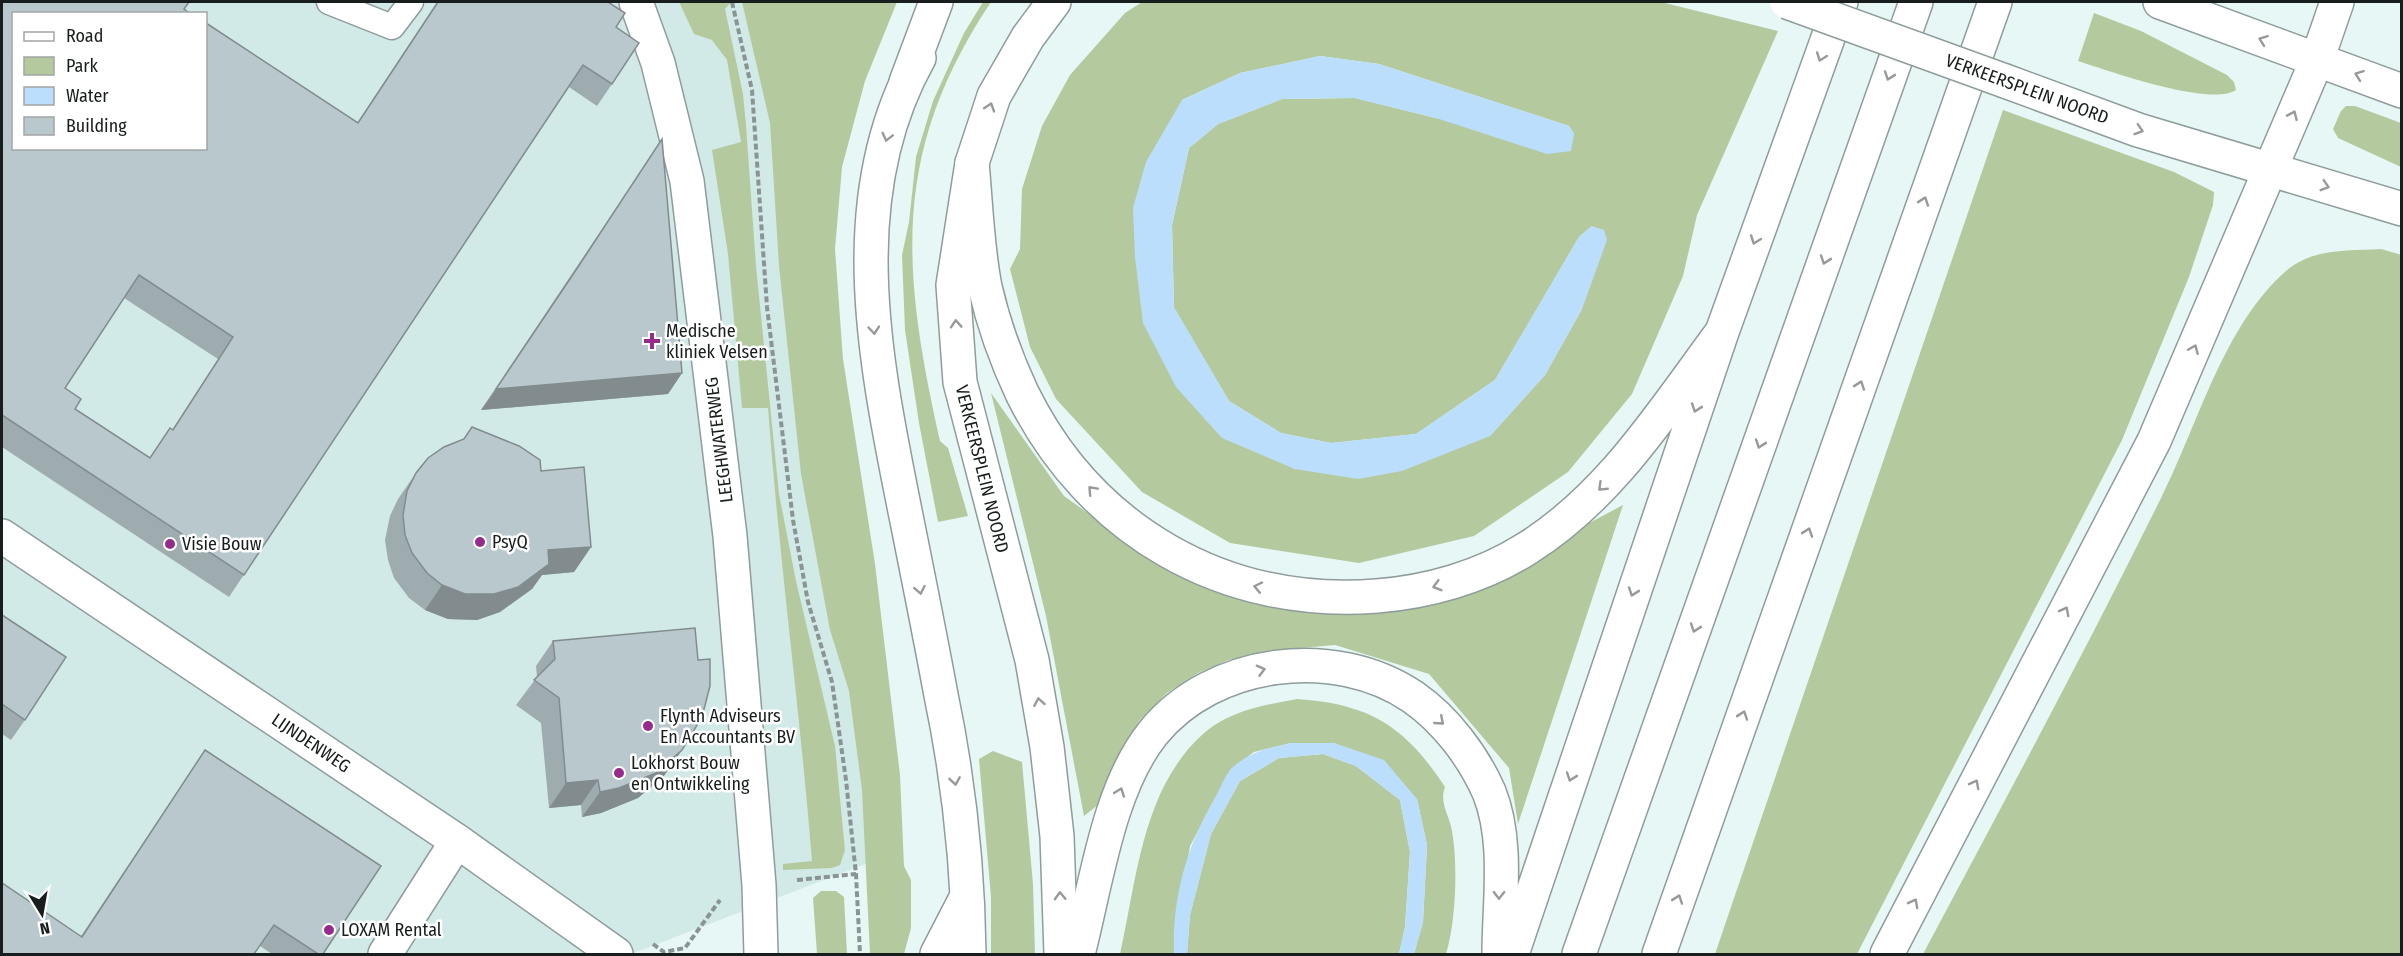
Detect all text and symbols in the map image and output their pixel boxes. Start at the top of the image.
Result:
legend [12,12,207,150]
text: Road [66,25,103,47]
one-way arrow [2258,34,2268,47]
street label: VERKEERSPLEIN NOORD [1942,49,2112,129]
one-way arrow [1816,51,1829,61]
text: Park [66,55,99,77]
one-way arrow [2355,70,2365,83]
one-way arrow [1884,71,1897,81]
text: Water [66,85,109,107]
one-way arrow [983,102,995,113]
one-way arrow [2286,111,2298,122]
text: Building [66,115,127,137]
one-way arrow [2133,123,2144,135]
one-way arrow [881,132,894,142]
one-way arrow [2319,178,2330,191]
one-way arrow [1917,196,1930,207]
one-way arrow [1750,234,1762,245]
one-way arrow [1819,254,1832,265]
one-way arrow [950,319,963,328]
place label: Medische kliniek Velsen [666,320,768,363]
one-way arrow [868,326,881,335]
marker: Medische kliniek Velsen [643,332,661,350]
one-way arrow [2187,345,2199,356]
street label: LEEGHWATERWEG [700,376,738,504]
one-way arrow [1852,380,1865,391]
street label: VERKEERSPLEIN NOORD [951,383,1013,555]
one-way arrow [1691,402,1703,412]
one-way arrow [1754,438,1767,449]
one-way arrow [1598,480,1609,491]
one-way arrow [1089,487,1100,498]
one-way arrow [1801,527,1814,537]
place label: PsyQ [492,531,528,553]
place label: Visie Bouw [182,533,262,555]
marker: PsyQ [473,535,487,549]
marker: Visie Bouw [163,537,177,551]
one-way arrow [1432,579,1443,591]
one-way arrow [1253,582,1263,595]
one-way arrow [913,584,926,594]
one-way arrow [1628,586,1641,597]
one-way arrow [2058,607,2070,618]
one-way arrow [1689,622,1702,633]
one-way arrow [1255,665,1266,677]
one-way arrow [1034,698,1046,707]
place label: Flynth Adviseurs En Accountants BV [660,705,796,748]
street label: LIJNDENWEG [267,709,355,777]
one-way arrow [1736,711,1749,721]
one-way arrow [1433,714,1444,725]
marker: Flynth Adviseurs En Accountants BV [641,719,655,733]
place label: Lokhorst Bouw en Ontwikkeling [631,752,750,795]
marker: Lokhorst Bouw en Ontwikkeling [612,766,626,780]
one-way arrow [1565,771,1578,782]
one-way arrow [949,777,961,786]
one-way arrow [1968,780,1979,791]
one-way arrow [1113,787,1125,798]
north arrow [12,884,72,944]
one-way arrow [1493,891,1506,900]
one-way arrow [1054,892,1067,901]
one-way arrow [1671,894,1684,905]
one-way arrow [1906,898,1918,909]
text: N [38,918,51,938]
place label: LOXAM Rental [341,919,442,941]
marker: LOXAM Rental [322,923,336,937]

